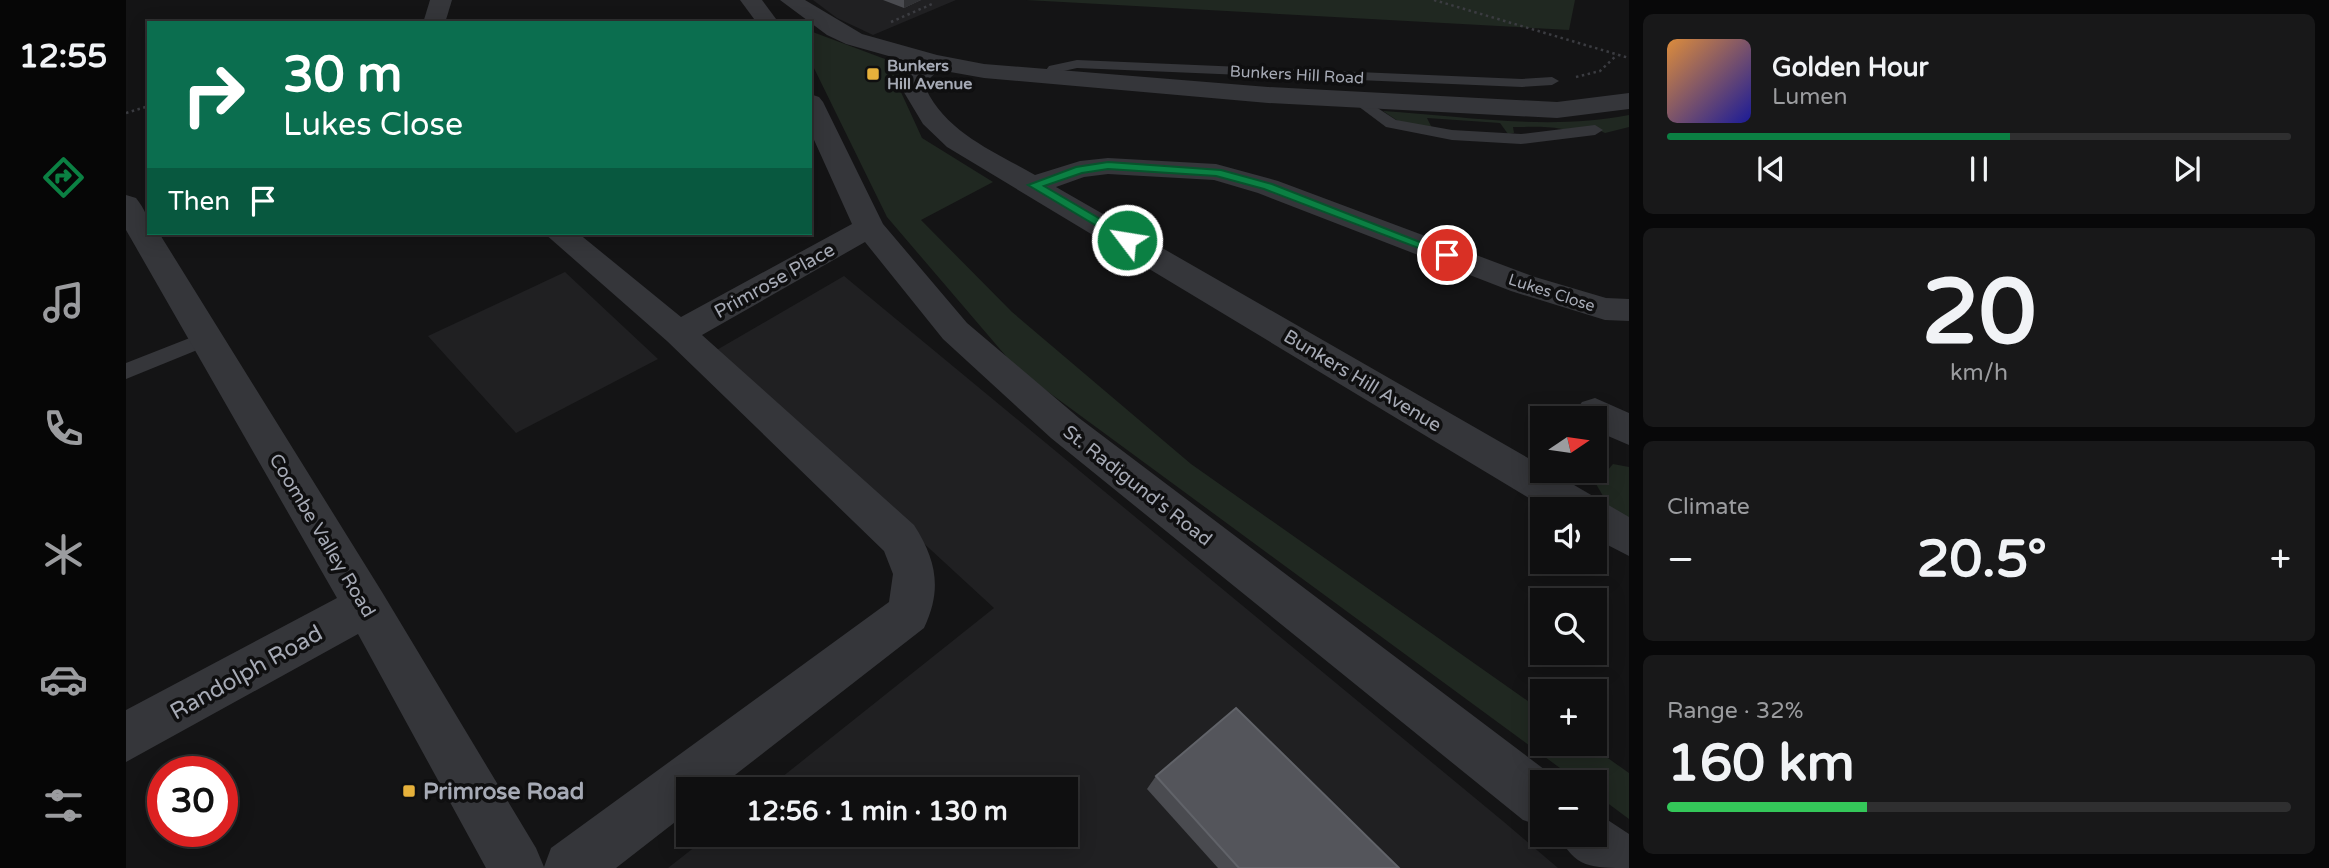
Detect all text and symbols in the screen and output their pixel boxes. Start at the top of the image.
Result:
text: 12:55 [19,38,107,76]
text: 30 m [283,46,402,105]
icon: right [168,49,259,140]
text: Golden Hour [1772,52,1929,83]
place label: Bunkers Hill Avenue [887,56,972,94]
street label: Bunkers Hill Road [1229,61,1365,88]
marker: Bunkers Hill Avenue [865,66,881,82]
text: Lumen [1772,83,1847,111]
text: Lukes Close [283,106,463,144]
icon: previous [1752,150,1790,188]
icon: pause [1960,150,1998,188]
icon: next [2168,150,2206,188]
icon: directions [39,153,88,202]
icon: arrive [244,182,282,220]
text: Then [168,186,230,217]
position arrow [1090,203,1164,277]
pin [1417,225,1477,285]
icon: arrive [1428,236,1466,274]
street label: Primrose Place [710,239,839,323]
text: 20 [1922,258,2036,368]
street label: Lukes Close [1506,270,1598,316]
icon: music [39,278,88,327]
street label: Bunkers Hill Avenue [1280,325,1445,437]
text: km/h [1950,359,2008,387]
icon: phone [39,404,88,453]
north arrow [1530,406,1606,483]
map controls [1530,406,1607,847]
street label: St. Radigund's Road [1059,421,1216,551]
street label: Coombe Valley Road [265,450,380,621]
text: Climate [1667,493,1750,521]
button: sound [1530,497,1607,574]
text: 20.5° [1917,528,2047,591]
icon: climate [39,530,88,579]
text: − [1667,537,1694,583]
text: + [2270,537,2291,583]
button: search [1530,588,1607,665]
street label: Randolph Road [165,619,328,726]
icon: car [39,655,88,704]
button: + [1530,679,1607,756]
text: Range · 32% [1667,697,1803,725]
text: 160 km [1667,732,1855,795]
speed limit sign: 30 [147,756,238,847]
button: − [1530,770,1607,847]
place label: Primrose Road [423,778,584,806]
icon: filters [39,781,88,830]
marker: Primrose Road [401,783,417,799]
text: 12:56 · 1 min · 130 m [746,796,1008,827]

